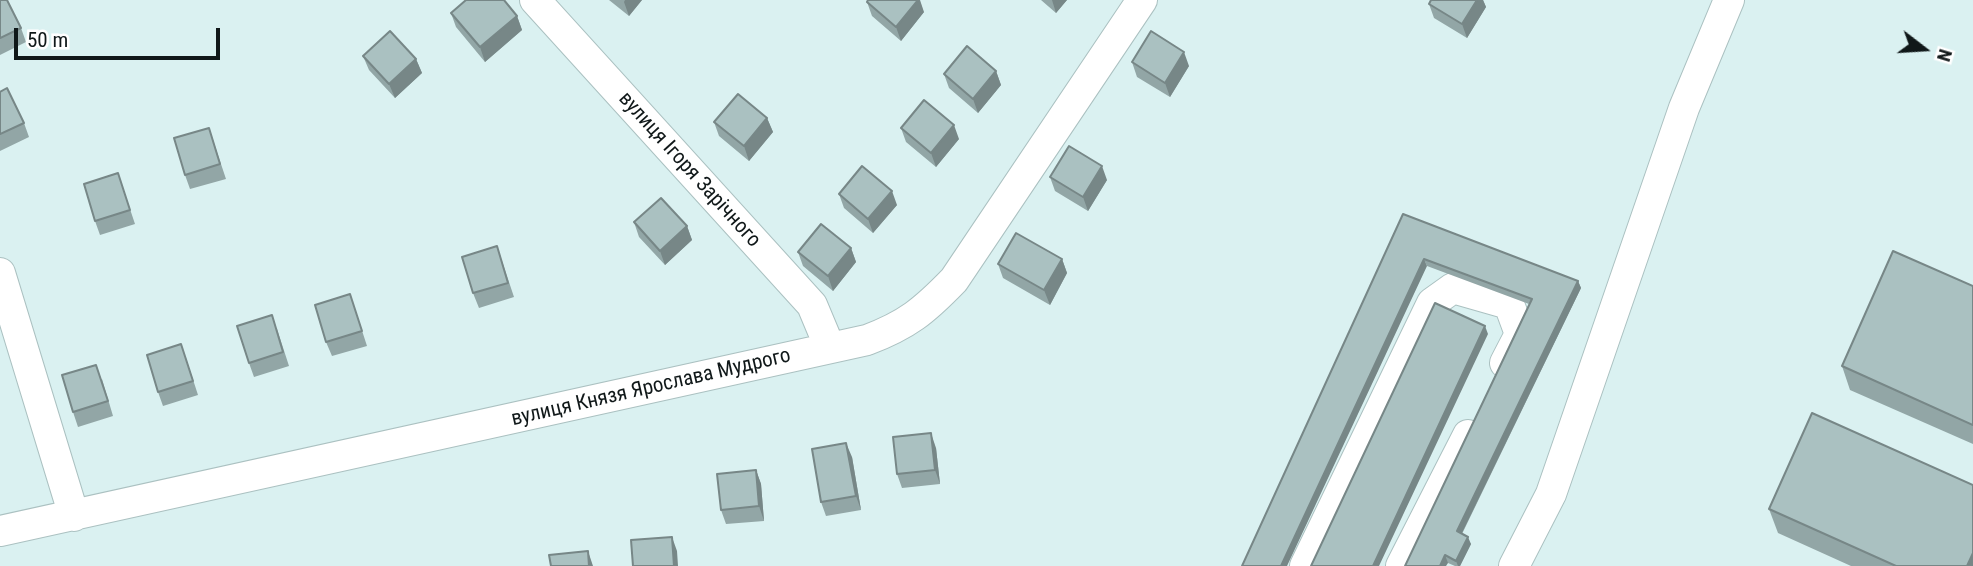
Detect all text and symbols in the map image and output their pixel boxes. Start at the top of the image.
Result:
scale bar [18,14,224,58]
north arrow [1889,14,1959,84]
text: 50 m [27,28,68,52]
text: N [1932,46,1957,64]
street label: вулиця Ігоря Зарічного [613,87,765,253]
street label: вулиця Князя Ярослава Мудрого [509,344,793,432]

